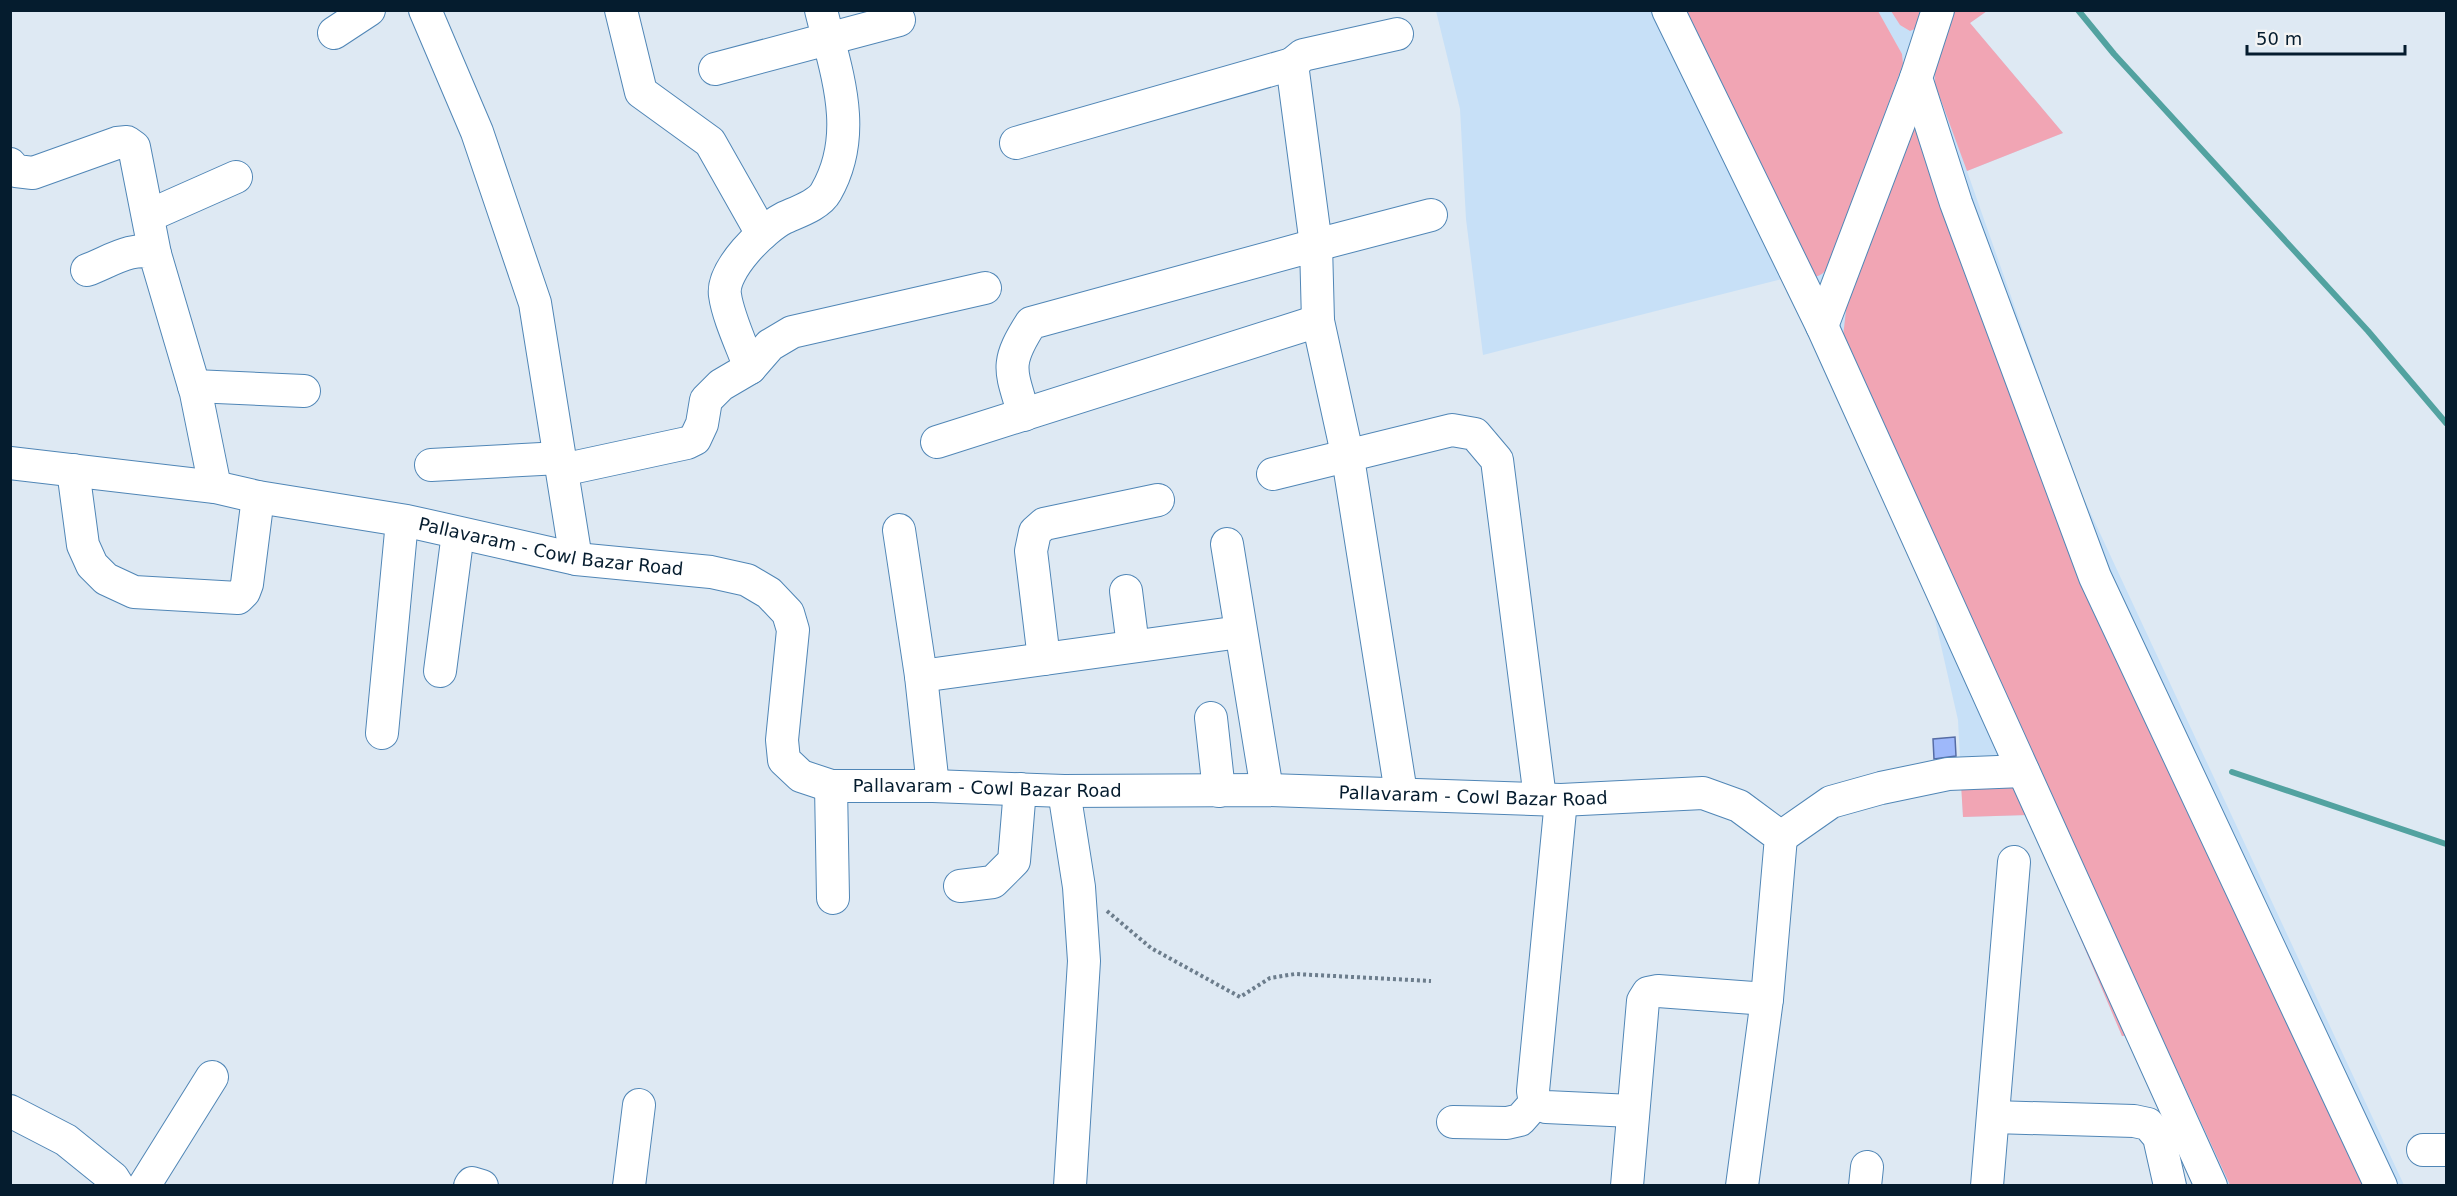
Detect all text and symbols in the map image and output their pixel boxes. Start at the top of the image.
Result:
scale bar [2247,18,2404,56]
text: 50 m [2256,28,2302,49]
street label: Pallavaram - Cowl Bazar Road [417,513,684,579]
street label: Pallavaram - Cowl Bazar Road [853,775,1122,801]
street label: Pallavaram - Cowl Bazar Road [1338,781,1608,810]

